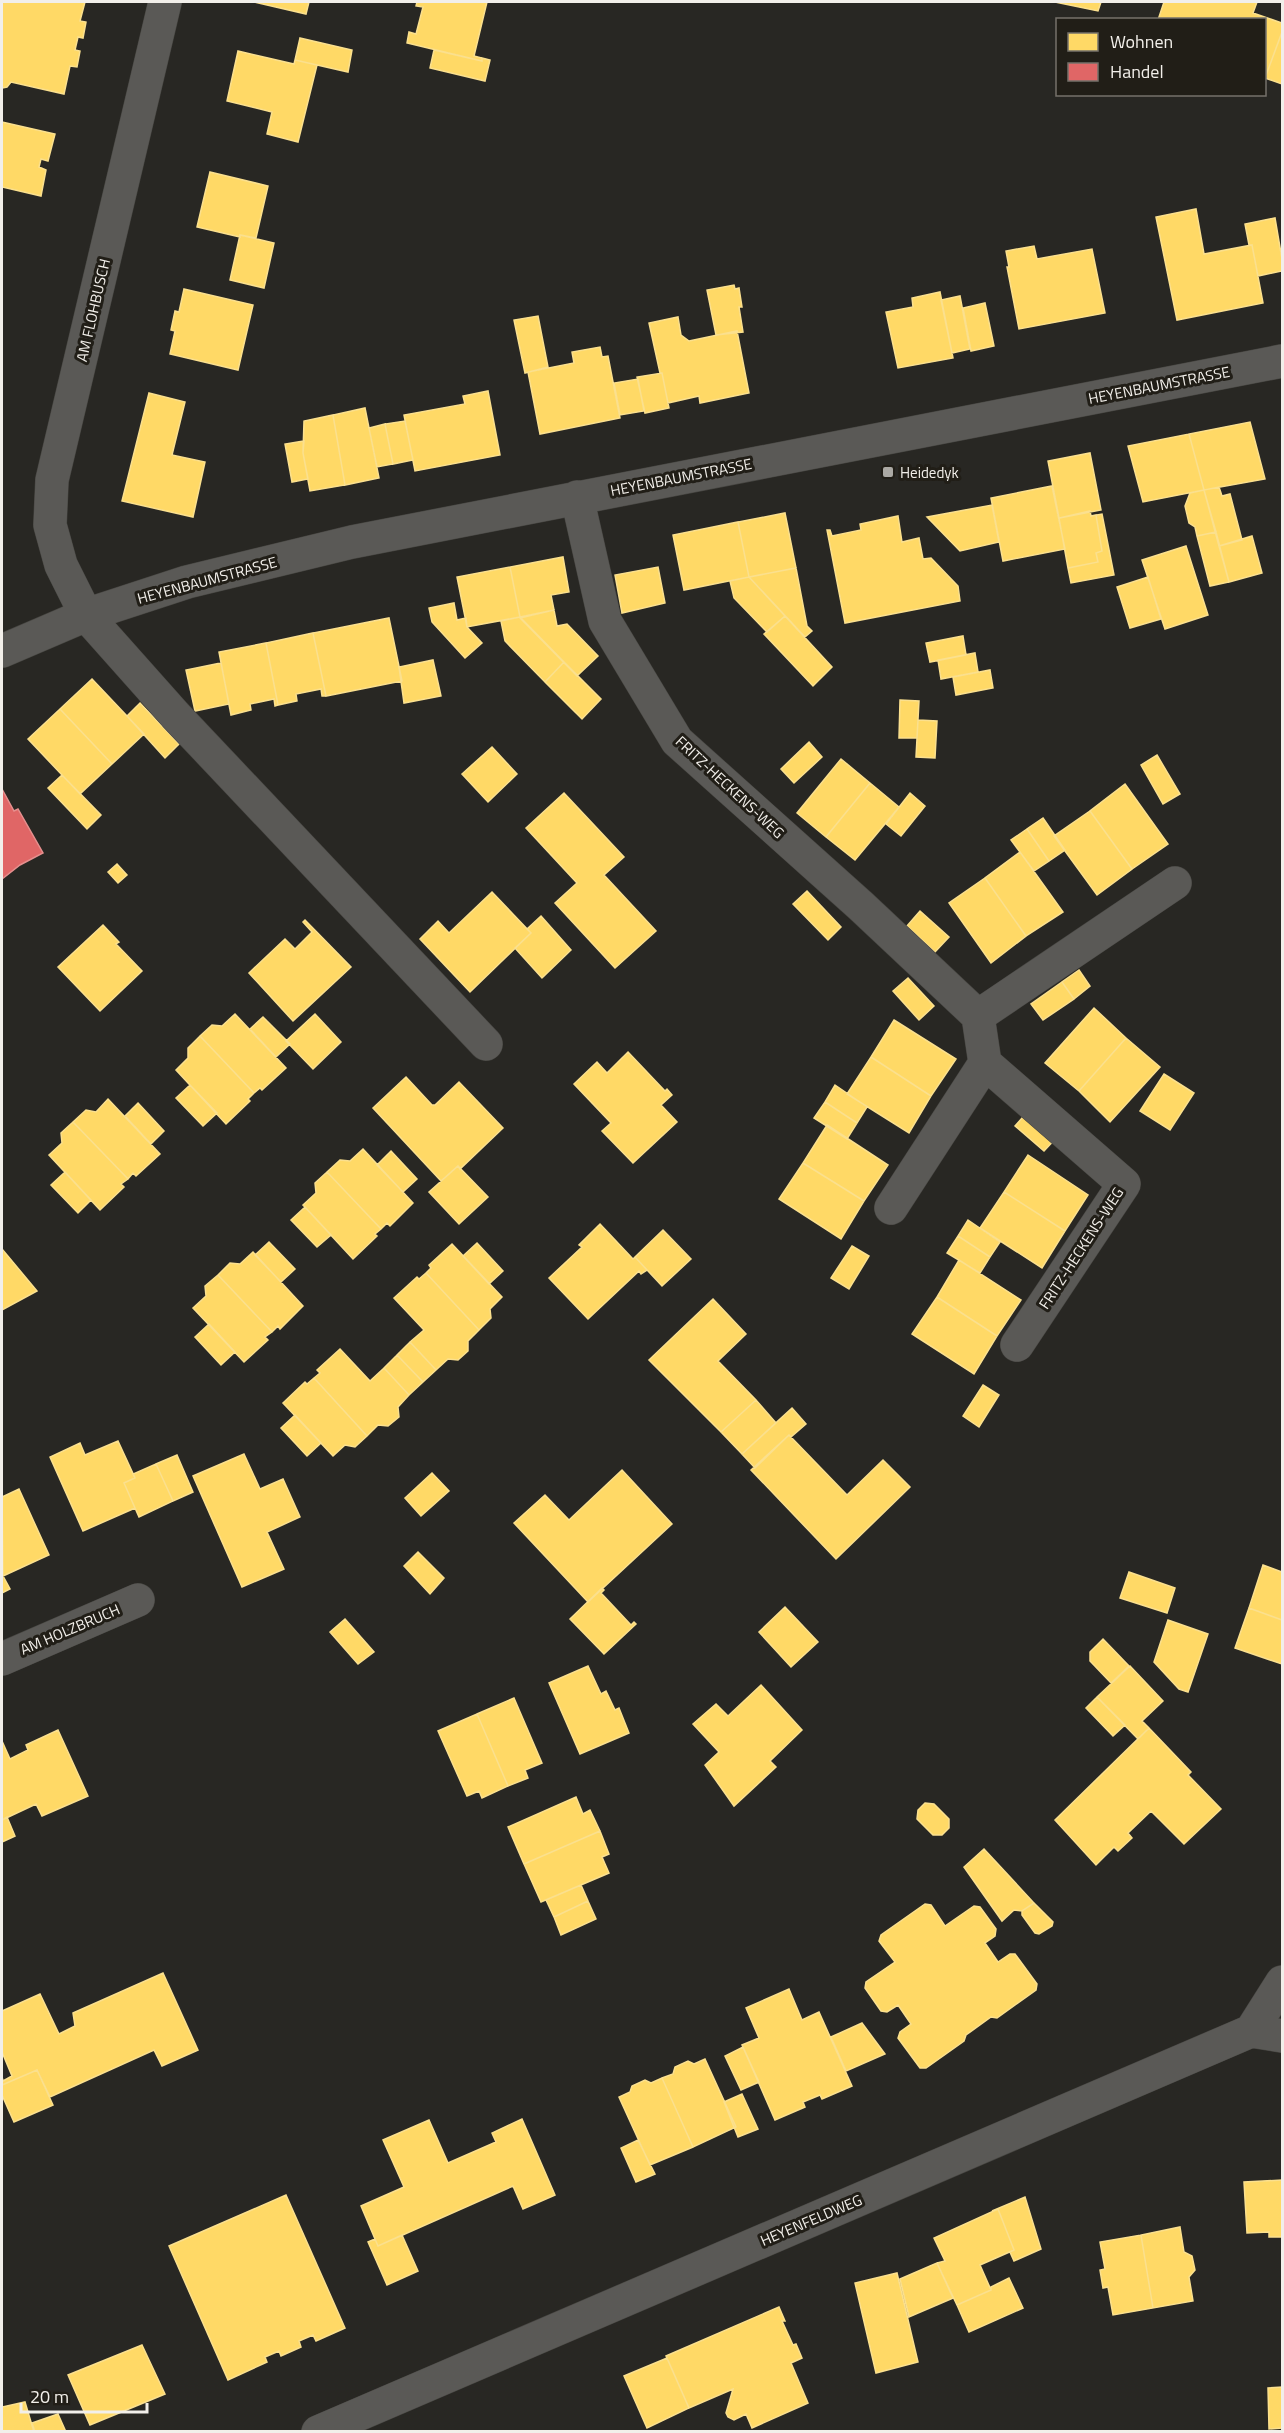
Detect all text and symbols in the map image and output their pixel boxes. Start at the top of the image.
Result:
legend [1056,18,1266,96]
text: Wohnen [1110,28,1173,55]
text: Handel [1110,58,1164,85]
street label: AM FLOHBUSCH [70,256,116,364]
street label: HEYENBAUMSTRASSE [1086,360,1232,410]
street label: HEYENBAUMSTRASSE [608,452,754,502]
place label: Heidedyk [900,461,959,484]
marker: Heidedyk [881,465,895,479]
street label: HEYENBAUMSTRASSE [135,550,279,610]
street label: FRITZ-HECKENS-WEG [670,730,790,844]
street label: FRITZ-HECKENS-WEG [1033,1182,1129,1314]
street label: AM HOLZBRUCH [16,1598,124,1660]
street label: HEYENFELDWEG [757,2188,865,2252]
scale bar [21,2376,147,2414]
text: 20 m [30,2383,69,2410]

